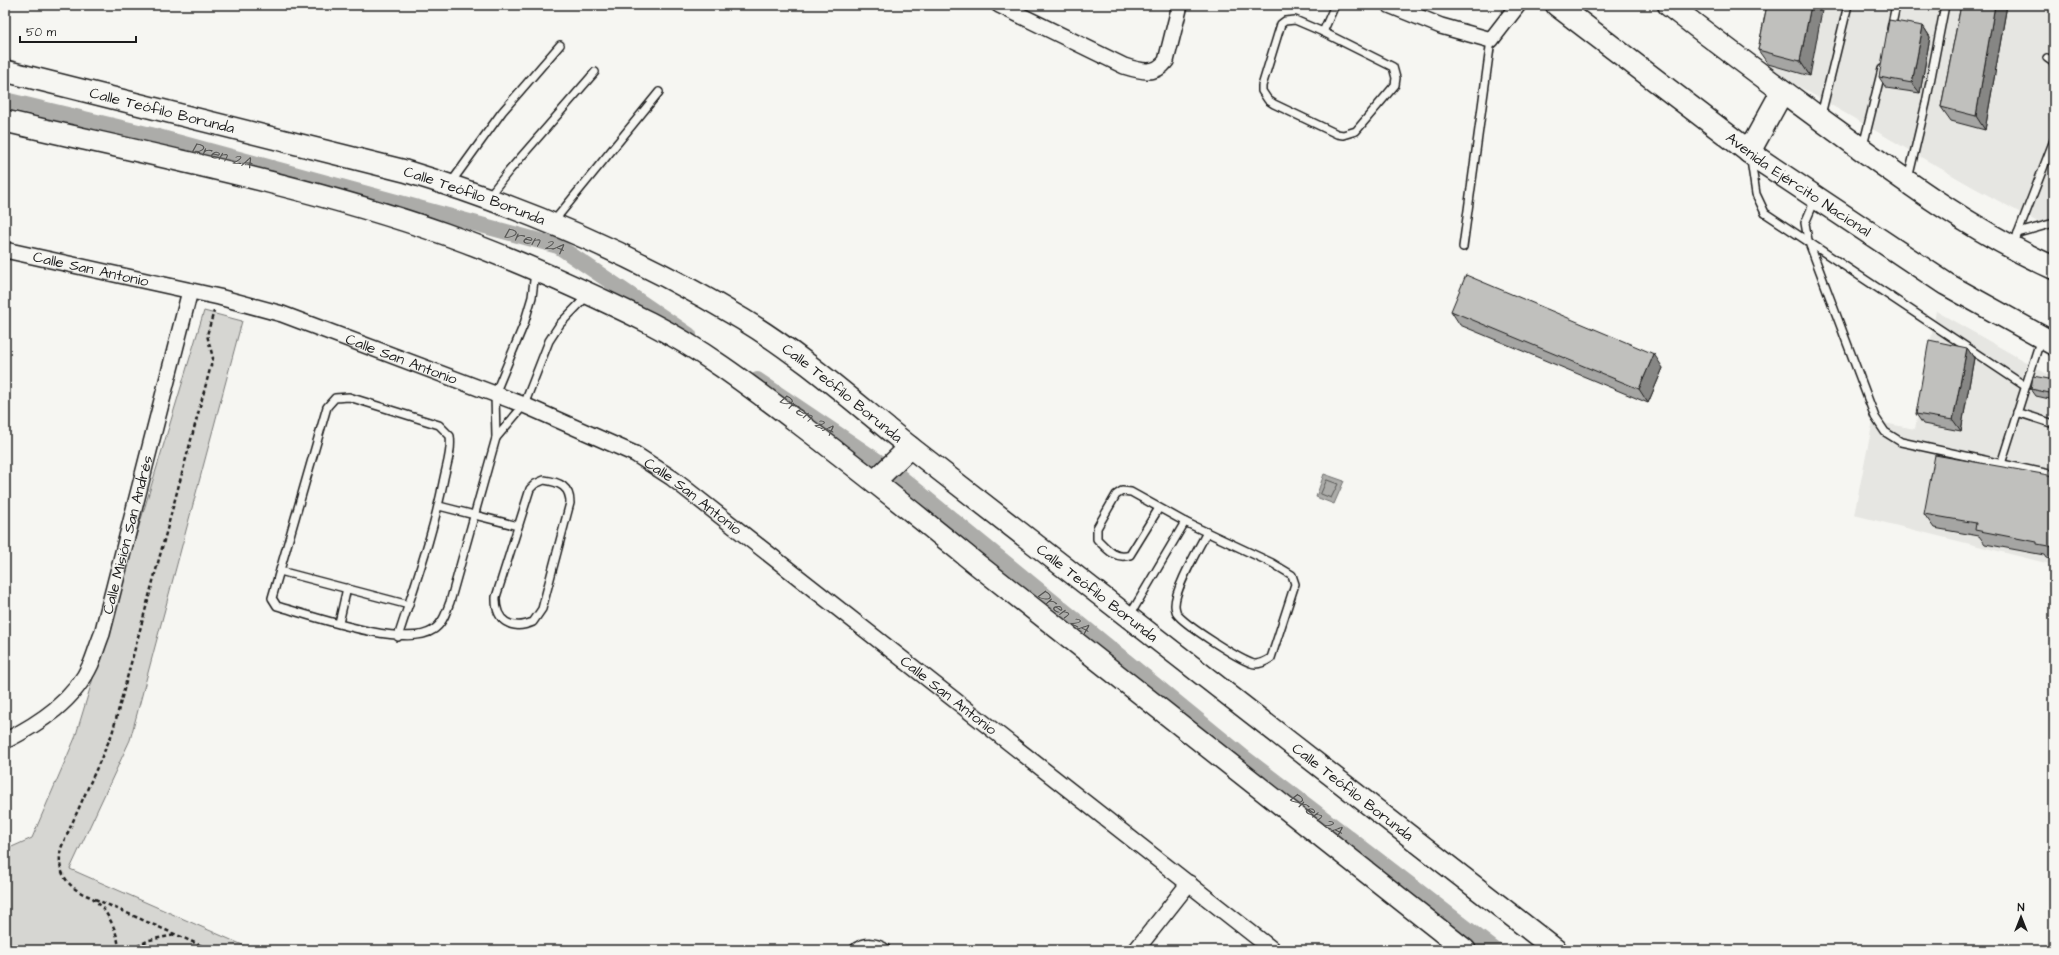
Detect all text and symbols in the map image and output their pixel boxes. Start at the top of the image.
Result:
scale bar [20,18,136,44]
text: 50 m [26,24,57,41]
street label: Calle Teófilo Borunda [87,83,237,139]
street label: Avenida Ejército Nacional [1721,128,1875,242]
water label: Dren 2A [189,137,256,175]
street label: Calle Teófilo Borunda [401,161,549,231]
water label: Dren 2A [502,222,571,261]
street label: Calle San Antonio [31,246,151,292]
street label: Calle San Antonio [342,329,461,390]
street label: Calle Teófilo Borunda [778,339,907,448]
water label: Dren 2A [775,389,840,442]
street label: Calle Misión San Andrés [97,453,158,617]
street label: Calle San Antonio [640,453,747,540]
street label: Calle Teófilo Borunda [1032,539,1162,647]
water label: Dren 2A [1033,584,1096,641]
street label: Calle San Antonio [895,651,1001,741]
street label: Calle Teófilo Borunda [1287,738,1418,847]
water label: Dren 2A [1285,787,1349,843]
north arrow [2001,897,2041,937]
text: N [2018,900,2025,915]

